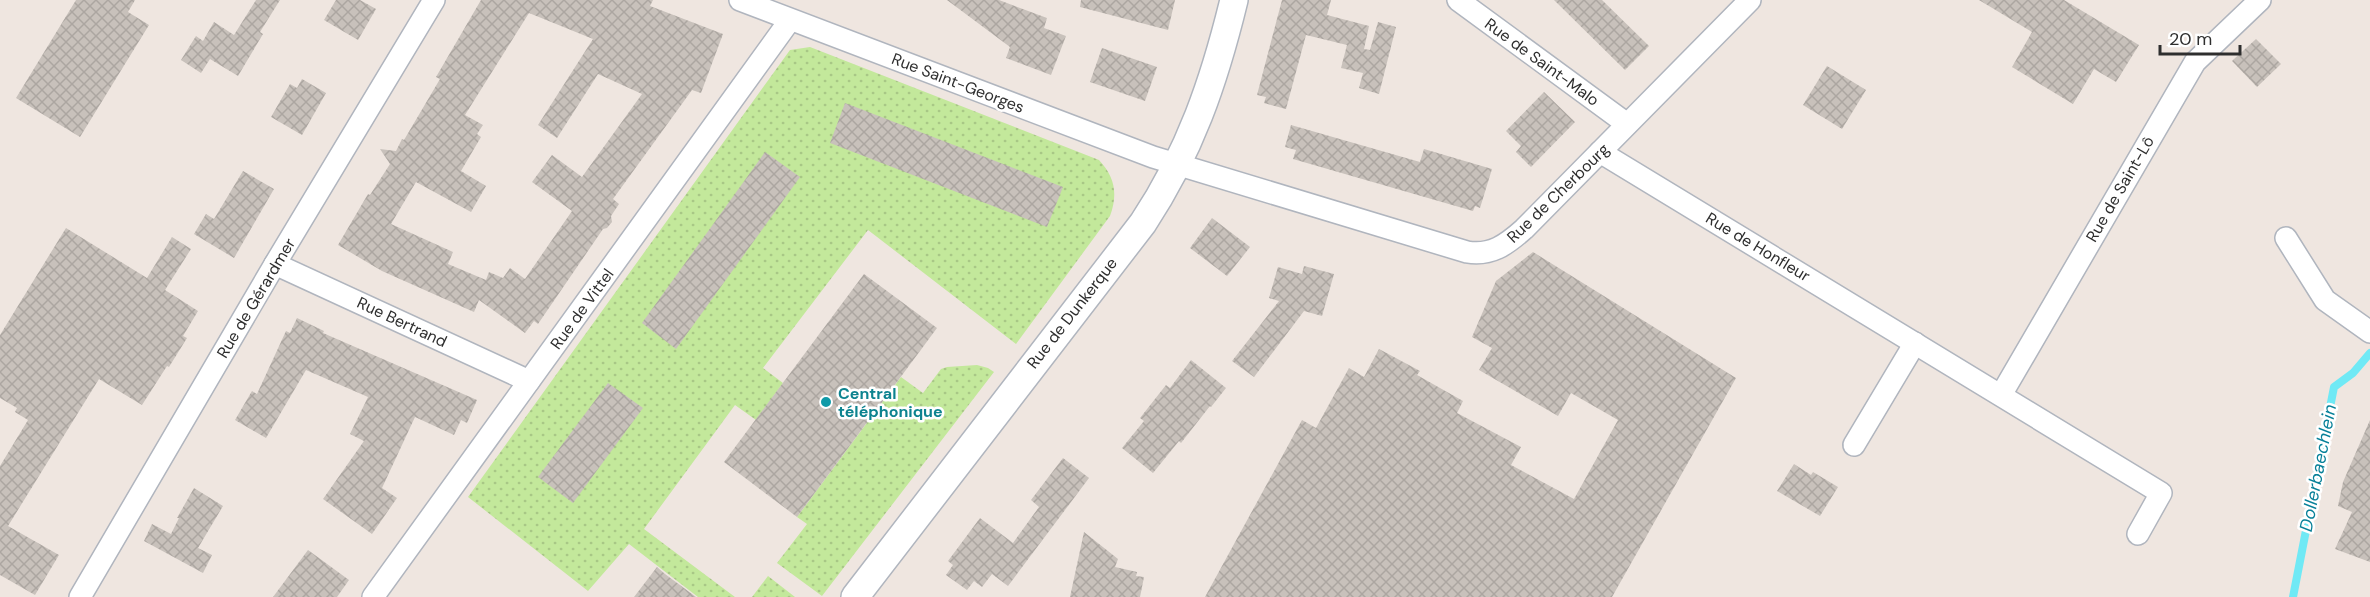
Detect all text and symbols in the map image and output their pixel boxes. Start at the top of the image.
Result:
street label: Rue de Saint-Malo [1481,13,1603,111]
scale bar [2160,18,2240,56]
text: 20 m [2169,27,2212,51]
street label: Rue Saint-Georges [889,48,1027,118]
street label: Rue de Saint-Lô [2081,132,2159,246]
street label: Rue de Cherbourg [1502,139,1614,247]
street label: Rue de Honfleur [1702,208,1814,286]
street label: Rue de Gérardmer [212,234,300,362]
street label: Rue de Dunkerque [1022,253,1122,373]
street label: Rue de Vittel [546,264,618,354]
street label: Rue Bertrand [354,292,450,352]
place label: Central téléphonique [838,383,943,422]
marker: Central téléphonique [819,395,833,409]
water label: Dollerbaechlein [2294,402,2342,534]

